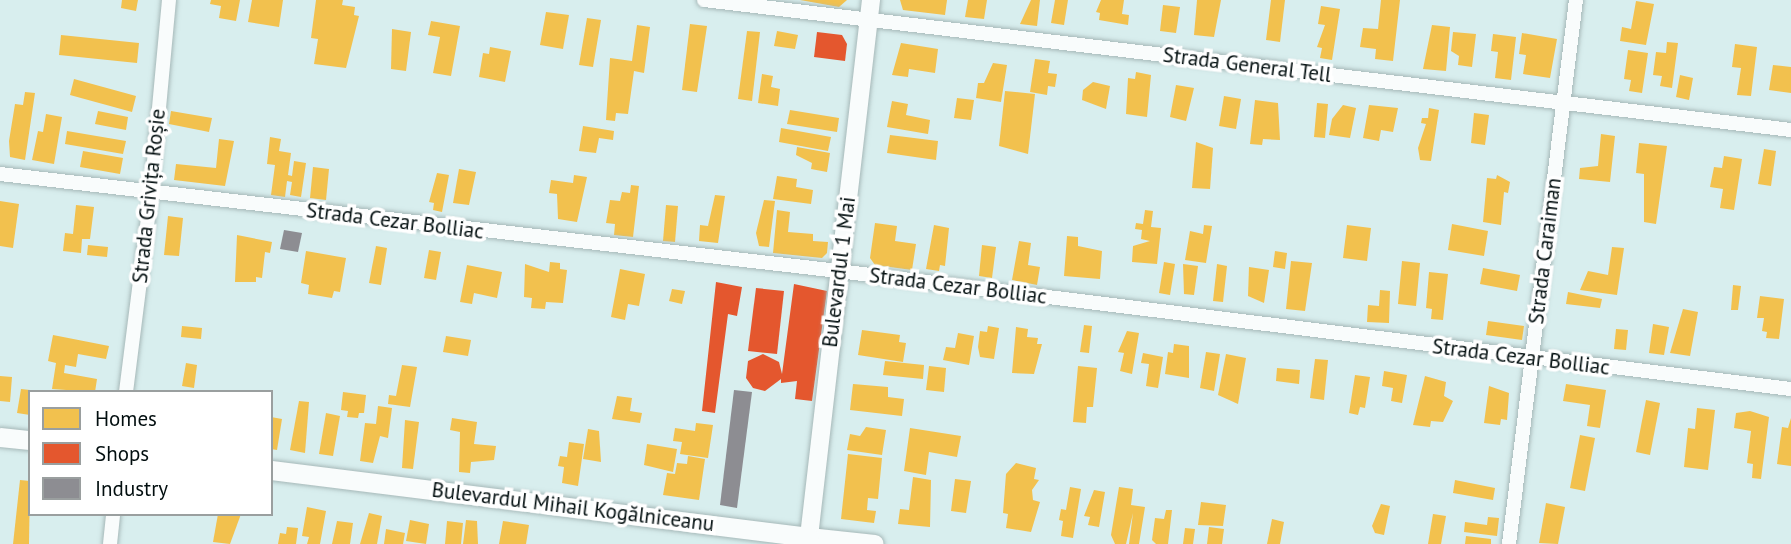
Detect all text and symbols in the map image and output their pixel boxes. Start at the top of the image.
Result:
street label: Strada General Tell [1161,42,1333,88]
street label: Strada Grivița Roșie [127,107,171,285]
street label: Strada Caraiman [1524,176,1566,326]
street label: Bulevardul 1 Mai [817,195,861,349]
street label: Strada Cezar Bolliac [305,198,485,244]
street label: Strada Cezar Bolliac [868,263,1048,309]
street label: Strada Cezar Bolliac [1431,334,1611,380]
legend [28,390,273,516]
text: Homes [95,405,157,432]
text: Shops [95,440,149,467]
text: Industry [95,475,168,502]
street label: Bulevardul Mihail Kogălniceanu [430,477,716,537]

